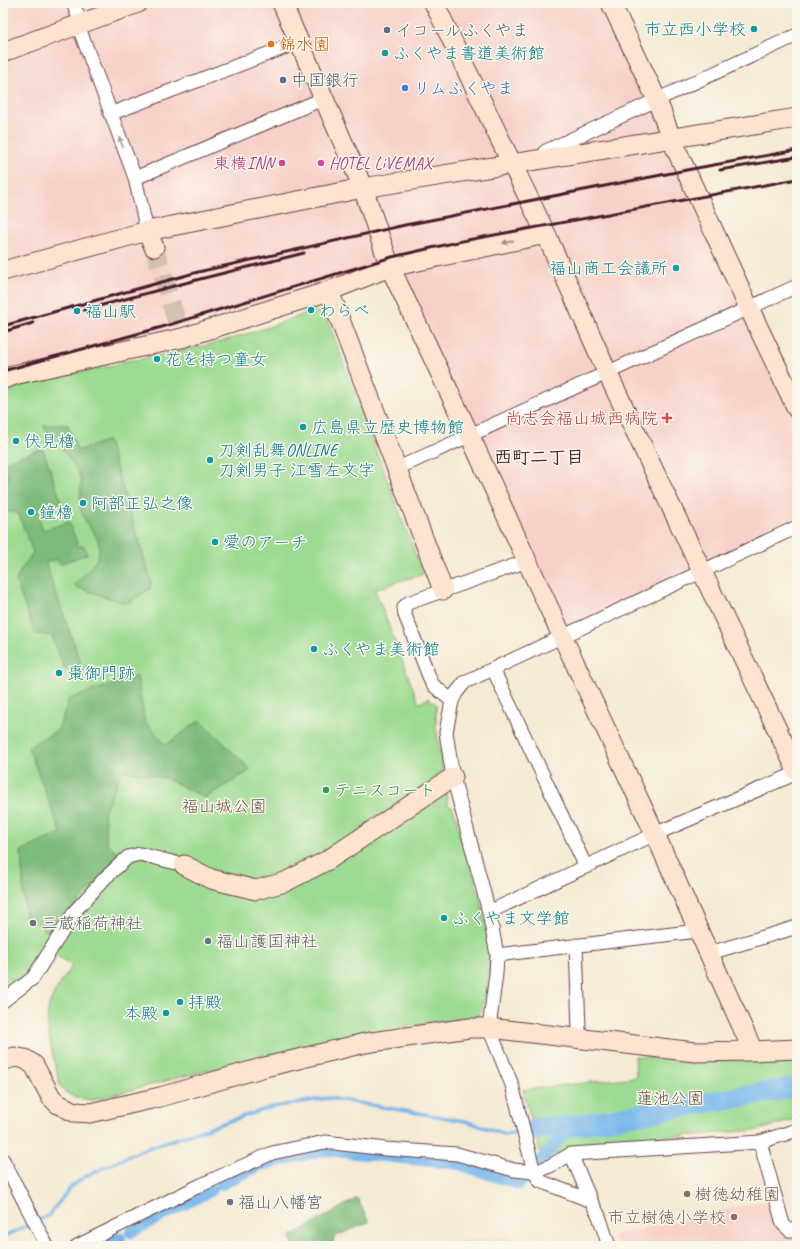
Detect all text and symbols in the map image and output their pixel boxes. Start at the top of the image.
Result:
place label: 市立西小学校 [644,19,746,40]
place label: イコールふくやま [395,20,529,41]
marker: 市立西小学校 [749,24,759,34]
marker: イコールふくやま [382,25,392,35]
place label: 錦水園 [279,34,330,55]
marker: 錦水園 [266,39,276,49]
place label: ふくやま書道美術館 [393,43,545,64]
marker: ふくやま書道美術館 [380,48,390,58]
place label: 中国銀行 [291,70,359,91]
marker: 中国銀行 [278,75,288,85]
place label: リムふくやま [413,78,514,99]
marker: リムふくやま [400,83,410,93]
one-way arrow [117,135,123,147]
place label: 東横INN [213,153,276,174]
place label: HOTEL LiVEMAX [329,153,435,174]
marker: 東横INN [277,158,287,168]
marker: HOTEL LiVEMAX [316,158,326,168]
one-way arrow [501,240,514,246]
place label: 福山商工会議所 [549,258,668,279]
marker: 福山商工会議所 [671,263,681,273]
place label: わらべ [319,300,370,321]
place label: 福山駅 [85,301,136,322]
marker: わらべ [306,305,316,315]
marker: 福山駅 [72,306,82,316]
place label: 花を持つ童女 [165,349,267,370]
marker: 花を持つ童女 [152,354,162,364]
place label: 尚志会福山城西病院 [505,408,658,429]
marker: 尚志会福山城西病院 [661,412,673,424]
place label: 広島県立歴史博物館 [311,417,464,438]
marker: 広島県立歴史博物館 [298,422,308,432]
place label: 伏見櫓 [24,431,75,452]
marker: 伏見櫓 [11,436,21,446]
place label: 刀剣乱舞ONLINE 刀剣男子 江雪左文字 [218,440,375,481]
district label: 西町二丁目 [494,446,584,468]
marker: 刀剣乱舞ONLINE 刀剣男子 江雪左文字 [205,455,215,465]
place label: 阿部正弘之像 [91,493,193,514]
marker: 阿部正弘之像 [78,498,88,508]
place label: 鐘櫓 [39,502,73,523]
marker: 鐘櫓 [26,507,36,517]
place label: 愛のアーチ [223,532,307,553]
marker: 愛のアーチ [210,537,220,547]
place label: ふくやま美術館 [322,639,440,660]
marker: ふくやま美術館 [309,644,319,654]
place label: 棗御門跡 [67,663,135,684]
marker: 棗御門跡 [54,668,64,678]
place label: テニスコート [334,780,436,801]
marker: テニスコート [321,785,331,795]
park label: 福山城公園 [182,796,267,817]
place label: ふくやま文学館 [452,908,570,929]
place label: 三蔵稲荷神社 [41,913,143,934]
marker: ふくやま文学館 [439,913,449,923]
marker: 三蔵稲荷神社 [28,918,38,928]
place label: 福山護国神社 [216,931,318,952]
marker: 福山護国神社 [203,936,213,946]
place label: 拝殿 [188,992,222,1013]
marker: 拝殿 [175,997,185,1007]
place label: 本殿 [124,1003,158,1024]
marker: 本殿 [161,1008,171,1018]
park label: 蓮池公園 [636,1088,704,1109]
place label: 樹徳幼稚園 [695,1184,780,1205]
marker: 樹徳幼稚園 [682,1189,692,1199]
place label: 福山八幡宮 [238,1192,323,1213]
marker: 福山八幡宮 [225,1197,235,1207]
place label: 市立樹徳小学校 [607,1207,726,1228]
marker: 市立樹徳小学校 [729,1212,739,1222]

